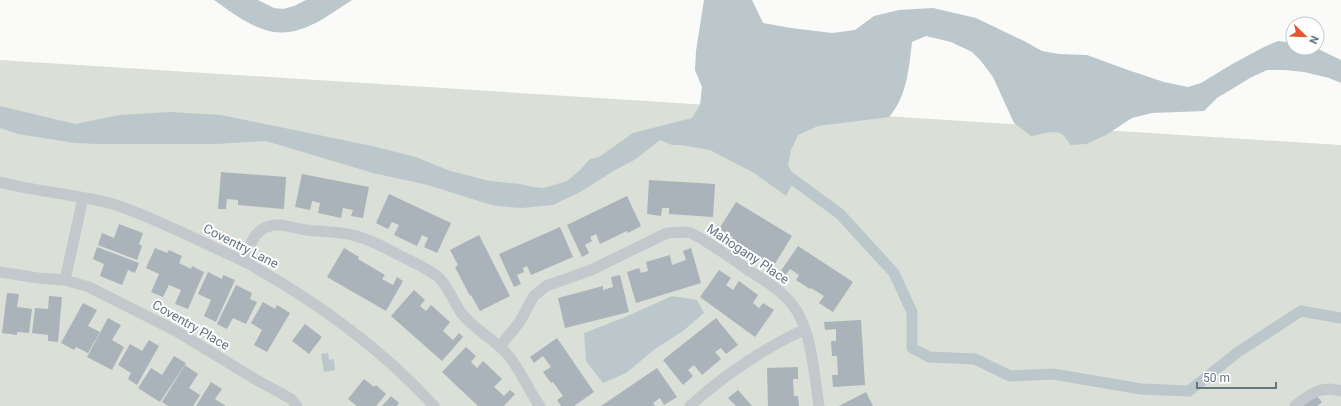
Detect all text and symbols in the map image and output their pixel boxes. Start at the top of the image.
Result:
north arrow [1285,16,1325,56]
text: N [1306,34,1321,46]
street label: Coventry Lane [201,221,281,271]
street label: Mahogany Place [704,221,792,287]
street label: Coventry Place [150,297,232,353]
scale bar [1197,364,1276,390]
text: 50 m [1203,371,1230,385]

